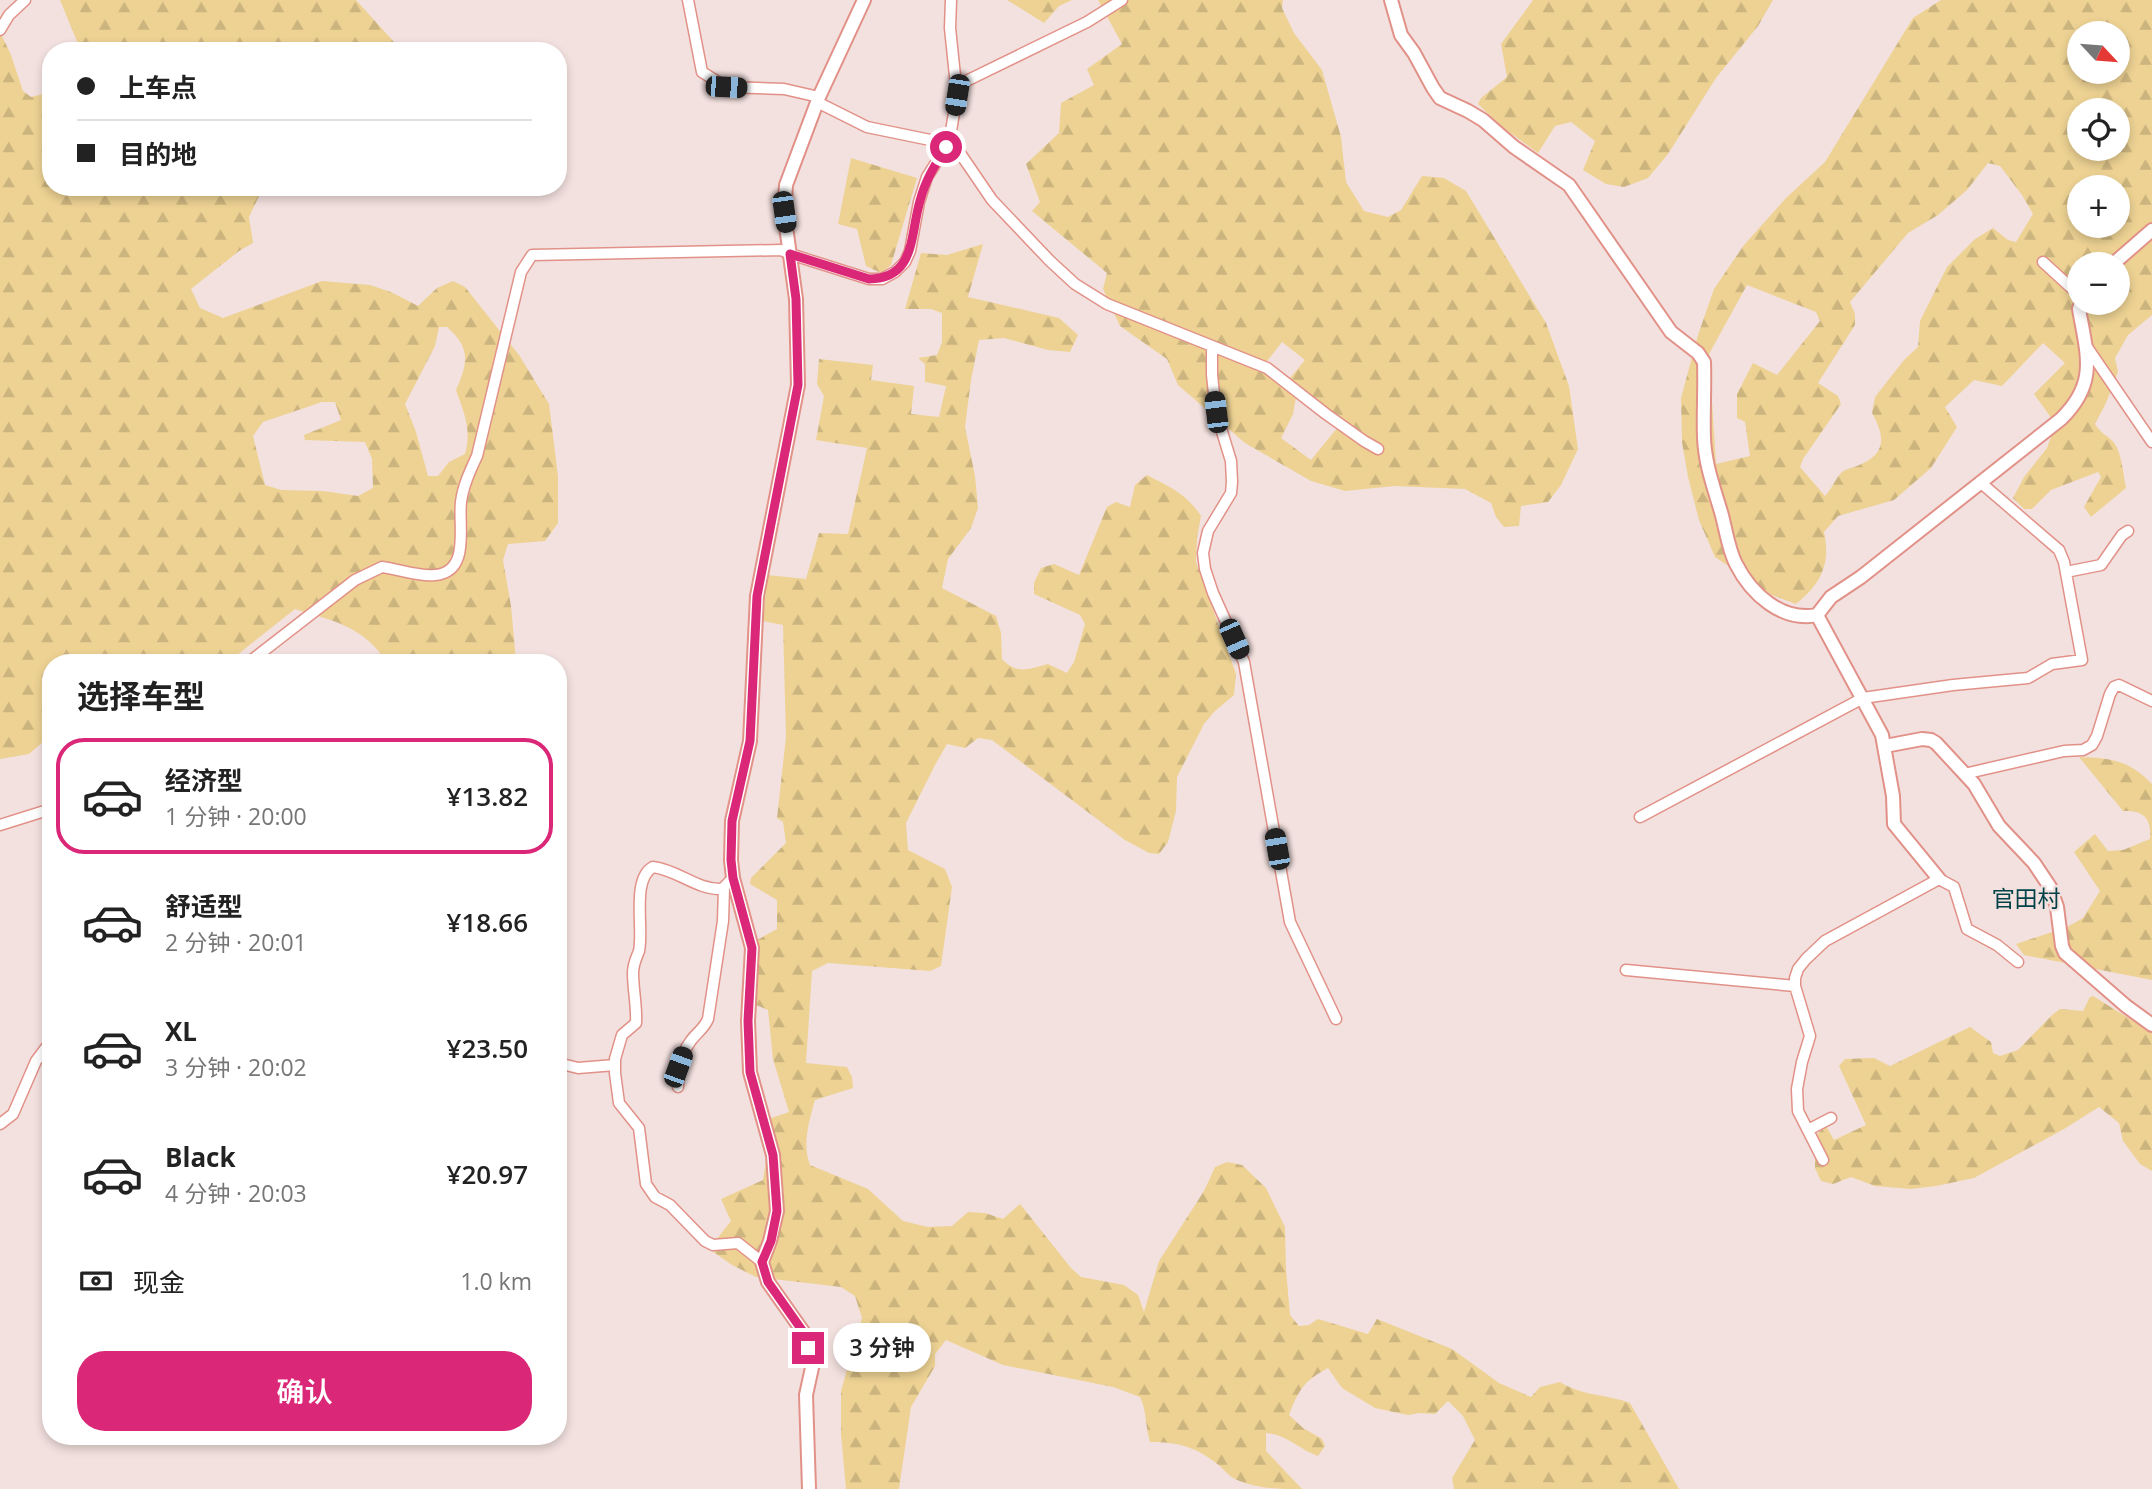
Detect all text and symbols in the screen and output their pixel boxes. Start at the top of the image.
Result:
north arrow [2067,21,2130,84]
map controls [2067,21,2130,315]
text: 上车点 [119,69,197,105]
car [944,73,971,117]
car [705,75,748,99]
button: locate [2067,98,2130,161]
route start [930,131,962,163]
text: 目的地 [119,136,197,172]
button: + [2067,175,2130,238]
car [771,190,798,234]
button: − [2067,252,2130,315]
car [1204,390,1229,434]
car [1216,616,1253,662]
text: 选择车型 [77,674,205,717]
text: 经济型 [165,762,243,798]
icon: car [81,765,144,828]
text: ¥13.82 [447,778,528,814]
text: 1 分钟 · 20:00 [165,800,307,832]
car [1264,826,1291,872]
district label: 官田村 [1992,882,2061,914]
text: 舒适型 [165,888,243,924]
icon: car [81,891,144,954]
text: ¥18.66 [447,904,528,940]
text: 2 分钟 · 20:01 [165,926,307,958]
text: XL [165,1013,197,1049]
icon: car [81,1017,144,1080]
text: ¥23.50 [447,1030,528,1066]
car [661,1044,696,1090]
text: 3 分钟 · 20:02 [165,1051,307,1083]
text: Black [165,1139,236,1175]
icon: car [81,1143,144,1206]
text: ¥20.97 [447,1156,528,1192]
text: 4 分钟 · 20:03 [165,1177,307,1209]
icon: cash [77,1262,115,1300]
text: 现金 [133,1264,185,1300]
text: 1.0 km [460,1265,532,1297]
callout: 3 分钟 [832,1324,931,1372]
text: 3 分钟 [849,1331,915,1363]
route end [792,1332,824,1364]
button: 确认 [77,1351,532,1431]

